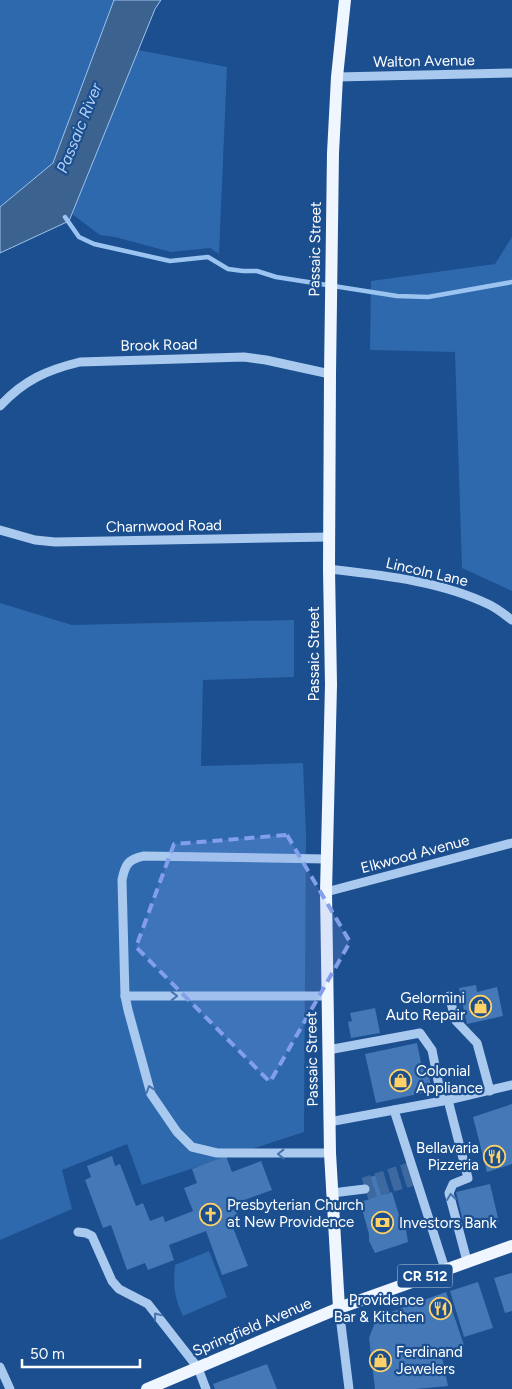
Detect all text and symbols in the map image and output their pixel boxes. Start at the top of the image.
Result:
street label: Walton Avenue [373,51,475,71]
water label: Passaic River [52,80,106,176]
street label: Passaic Street [305,201,325,297]
street label: Brook Road [120,335,198,355]
street label: Charnwood Road [106,516,222,536]
street label: Lincoln Lane [384,554,470,590]
street label: Passaic Street [305,606,323,702]
street label: Elkwood Avenue [359,831,471,877]
place label: Gelormini Auto Repair [386,989,465,1024]
one-way arrow [170,991,178,1001]
shop icon: Gelormini Auto Repair [469,995,493,1019]
street label: Passaic Street [302,1011,322,1107]
place label: Colonial Appliance [416,1062,483,1097]
shop icon: Colonial Appliance [388,1068,412,1092]
one-way arrow [146,1085,156,1093]
place label: Bellavaria Pizzeria [416,1139,479,1174]
restaurant icon: Bellavaria Pizzeria [483,1145,507,1169]
one-way arrow [277,1149,285,1159]
one-way arrow [446,1193,457,1201]
place label: Presbyterian Church at New Providence [227,1196,364,1231]
church icon: Presbyterian Church at New Providence [199,1202,223,1226]
bank icon: Investors Bank [371,1211,395,1235]
place label: Investors Bank [399,1214,497,1232]
road number: CR 512 [398,1264,452,1288]
place label: Providence Bar & Kitchen [334,1291,424,1326]
street label: Springfield Avenue [190,1294,314,1360]
restaurant icon: Providence Bar & Kitchen [428,1297,452,1321]
one-way arrow [154,1312,163,1321]
scale bar [22,1336,140,1368]
place label: Ferdinand Jewelers [396,1343,463,1378]
text: 50 m [30,1345,65,1363]
shop icon: Ferdinand Jewelers [368,1349,392,1373]

